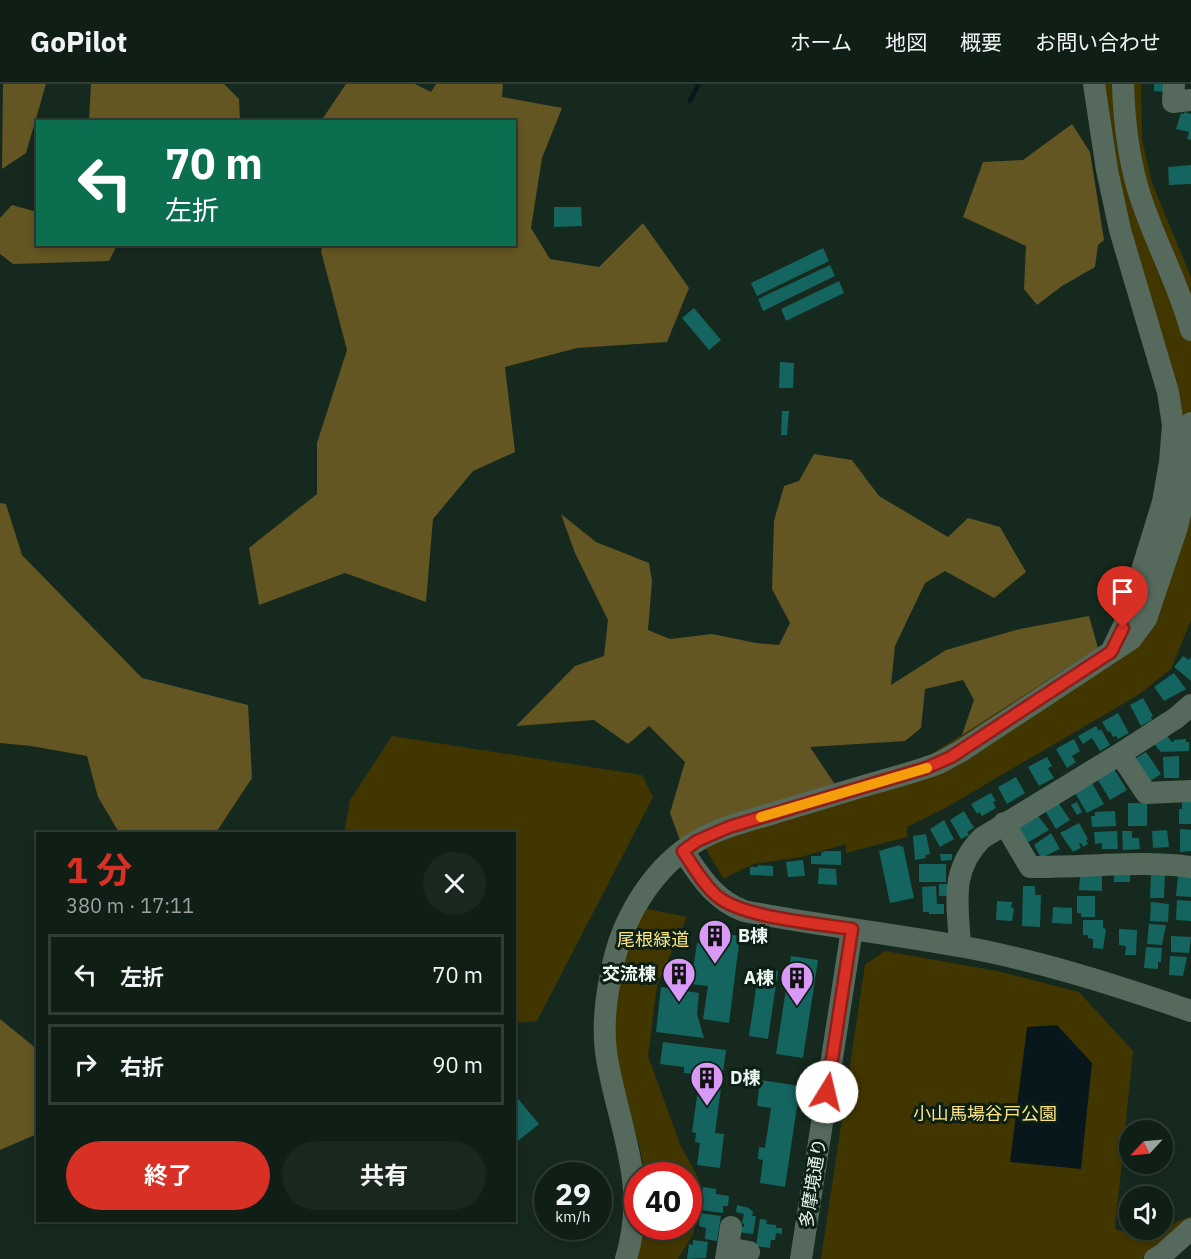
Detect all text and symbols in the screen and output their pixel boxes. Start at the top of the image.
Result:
text: GoPilot [30,23,127,60]
text: ホーム [790,28,852,56]
text: 地図 [885,28,927,56]
text: 概要 [960,28,1002,56]
text: お問い合わせ [1035,28,1161,56]
text: 70 m [165,136,263,191]
icon: left [66,144,144,222]
text: 左折 [165,192,219,227]
pin [1097,566,1148,628]
icon: arrive [1106,575,1139,608]
text: 1 分 [66,846,132,893]
button: close [423,852,486,915]
text: 380 m · 17:11 [66,892,194,919]
building icon: B棟 [697,918,733,965]
place label: B棟 [738,924,768,947]
park label: 尾根緑道 [617,928,689,951]
building icon: 交流棟 [661,956,697,1003]
icon: left [69,958,102,991]
text: 70 m [432,960,483,989]
building icon: A棟 [779,960,815,1007]
text: 左折 [120,962,164,991]
place label: 交流棟 [602,962,656,985]
place label: A棟 [744,966,774,989]
icon: right [69,1048,102,1081]
text: 90 m [432,1050,483,1079]
text: 右折 [120,1052,164,1081]
building icon: D棟 [689,1060,725,1107]
position arrow [795,1060,859,1124]
place label: D棟 [730,1066,761,1089]
park label: 小山馬場谷戸公園 [913,1102,1057,1125]
north arrow [1119,1120,1173,1174]
map controls [1119,1120,1173,1240]
street label: 多摩境通り [794,1137,831,1229]
button: 終了 [66,1141,270,1210]
button: 共有 [282,1141,486,1210]
speed limit sign: 40 [624,1162,702,1240]
text: 29 [555,1174,591,1213]
button: sound [1119,1186,1173,1240]
text: km/h [555,1207,591,1226]

